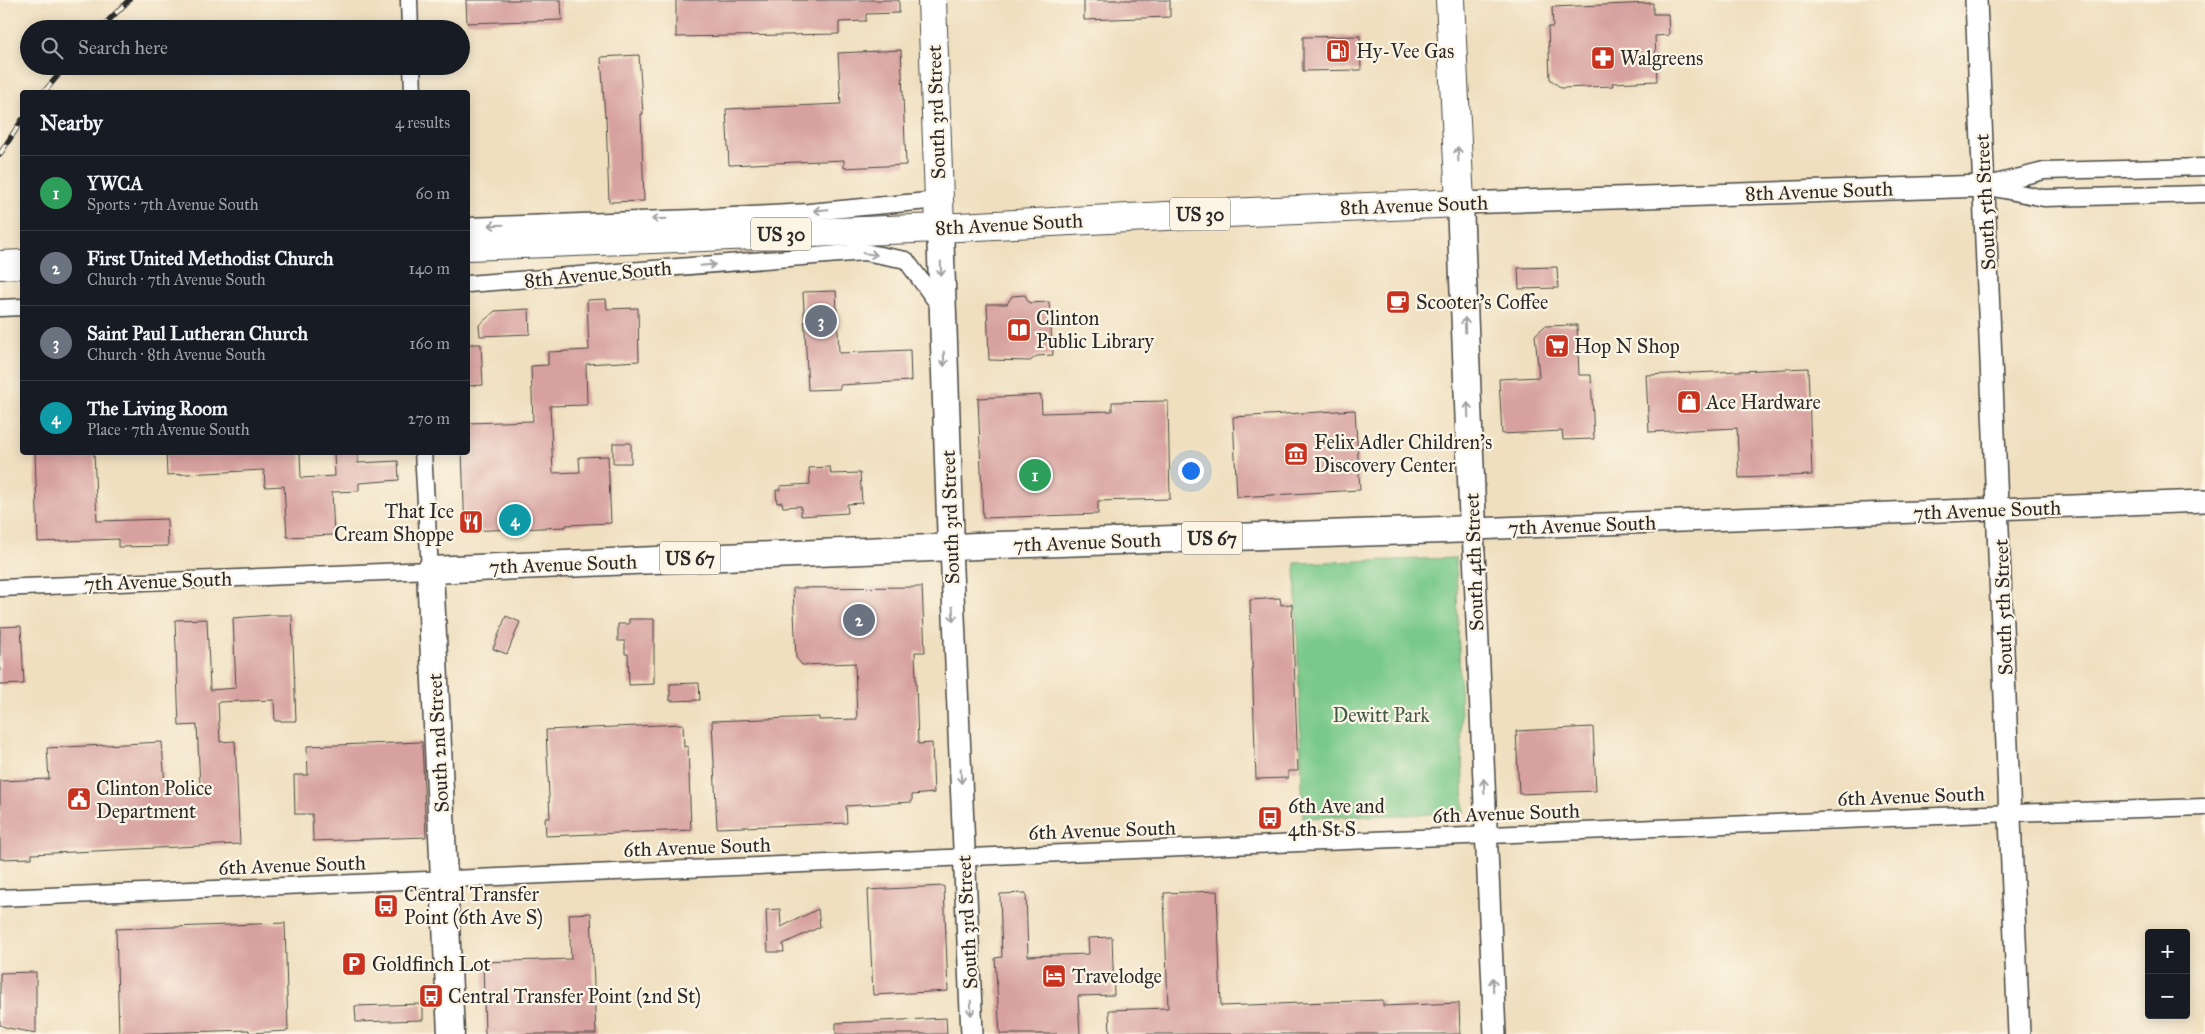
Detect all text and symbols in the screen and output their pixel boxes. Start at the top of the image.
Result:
search box [20,20,470,75]
icon: search [38,34,66,62]
text: Search here [78,36,168,59]
fuel station icon: Hy-Vee Gas [1325,38,1351,64]
place label: Hy-Vee Gas [1356,39,1454,63]
street label: South 3rd Street [922,44,950,180]
pharmacy icon: Walgreens [1590,45,1616,71]
place label: Walgreens [1620,46,1703,71]
text: Nearby [40,110,103,136]
text: 4 results [395,113,450,132]
street label: South 5th Street [1969,133,2001,271]
one-way arrow [1453,147,1462,163]
text: YWCA [87,172,143,195]
street label: 8th Avenue South [1745,176,1893,206]
text: 1 [53,184,59,203]
text: 60 m [416,184,450,203]
street label: 8th Avenue South [1340,190,1488,220]
text: Sports · 7th Avenue South [87,195,259,214]
road number: US 30 [1170,198,1230,230]
one-way arrow [813,206,829,215]
street label: 8th Avenue South [934,208,1084,240]
one-way arrow [651,215,667,224]
road number: US 30 [751,218,811,250]
one-way arrow [489,220,505,230]
text: First United Methodist Church [87,247,334,270]
one-way arrow [862,249,878,259]
street label: 8th Avenue South [523,256,673,292]
text: 2 [52,259,60,278]
text: 140 m [409,259,450,278]
one-way arrow [700,260,716,270]
one-way arrow [937,261,946,277]
text: Church · 7th Avenue South [87,270,266,289]
cafe icon: Scooter's Coffee [1385,289,1411,315]
place label: Scooter's Coffee [1416,290,1548,314]
pin: 3 [805,302,837,340]
place label: Clinton Public Library [1036,306,1155,353]
library icon: Clinton Public Library [1006,317,1032,343]
one-way arrow [1460,317,1470,333]
text: Saint Paul Lutheran Church [87,322,308,345]
supermarket icon: Hop N Shop [1544,333,1570,359]
text: 3 [53,334,59,353]
text: 160 m [409,334,450,353]
place label: Hop N Shop [1574,334,1680,358]
text: Church · 8th Avenue South [87,345,266,364]
one-way arrow [939,350,949,366]
shop icon: Ace Hardware [1676,389,1702,415]
place label: Ace Hardware [1705,390,1821,414]
text: The Living Room [87,397,228,420]
one-way arrow [1464,402,1473,418]
text: 4 [52,409,60,428]
text: 270 m [408,409,450,428]
text: Place · 7th Avenue South [87,420,250,439]
place label: Felix Adler Children's Discovery Center [1314,430,1492,477]
museum icon: Felix Adler Children's Discovery Center [1283,441,1309,467]
street label: South 3rd Street [936,449,964,585]
pin: 1 [1019,456,1051,494]
your location [1178,458,1204,484]
street label: South 4th Street [1460,493,1488,631]
street label: 7th Avenue South [1913,495,2061,525]
place label: That Ice Cream Shoppe [334,499,454,546]
pin: 4 [499,501,531,539]
restaurant icon: That Ice Cream Shoppe [458,509,484,535]
street label: 7th Avenue South [1508,510,1656,540]
road number: US 67 [1182,522,1242,554]
street label: 7th Avenue South [1013,527,1161,557]
street label: South 5th Street [1989,538,2017,676]
road number: US 67 [660,542,720,574]
street label: 7th Avenue South [489,549,637,579]
street label: 7th Avenue South [84,566,232,596]
pin: 2 [843,601,875,639]
one-way arrow [949,605,958,621]
street label: South 2nd Street [422,673,454,813]
park label: Dewitt Park [1332,703,1430,727]
one-way arrow [956,768,965,784]
place label: Clinton Police Department [96,776,212,823]
one-way arrow [1480,778,1489,794]
street label: 6th Avenue South [1837,781,1985,811]
public building icon: Clinton Police Department [66,786,92,812]
place label: 6th Ave and 4th St S [1288,794,1385,841]
street label: 6th Avenue South [1432,798,1580,828]
bus stop icon: 6th Ave and 4th St S [1257,805,1283,831]
street label: 6th Avenue South [1028,815,1176,845]
street label: 6th Avenue South [623,832,771,862]
street label: 6th Avenue South [218,850,366,880]
street label: South 3rd Street [952,854,982,990]
place label: Central Transfer Point (6th Ave S) [404,882,543,930]
bus stop icon: Central Transfer Point (6th Ave S) [373,893,399,919]
map controls [2145,929,2190,1019]
button: + [2145,929,2190,974]
parking icon: Goldfinch Lot [341,951,367,977]
place label: Goldfinch Lot [372,952,491,976]
hotel icon: Travelodge [1041,963,1067,989]
place label: Travelodge [1072,964,1162,989]
button: − [2145,974,2190,1019]
one-way arrow [1488,978,1497,994]
bus stop icon: Central Transfer Point (2nd St) [418,983,444,1009]
place label: Central Transfer Point (2nd St) [448,984,701,1009]
one-way arrow [967,1000,976,1016]

